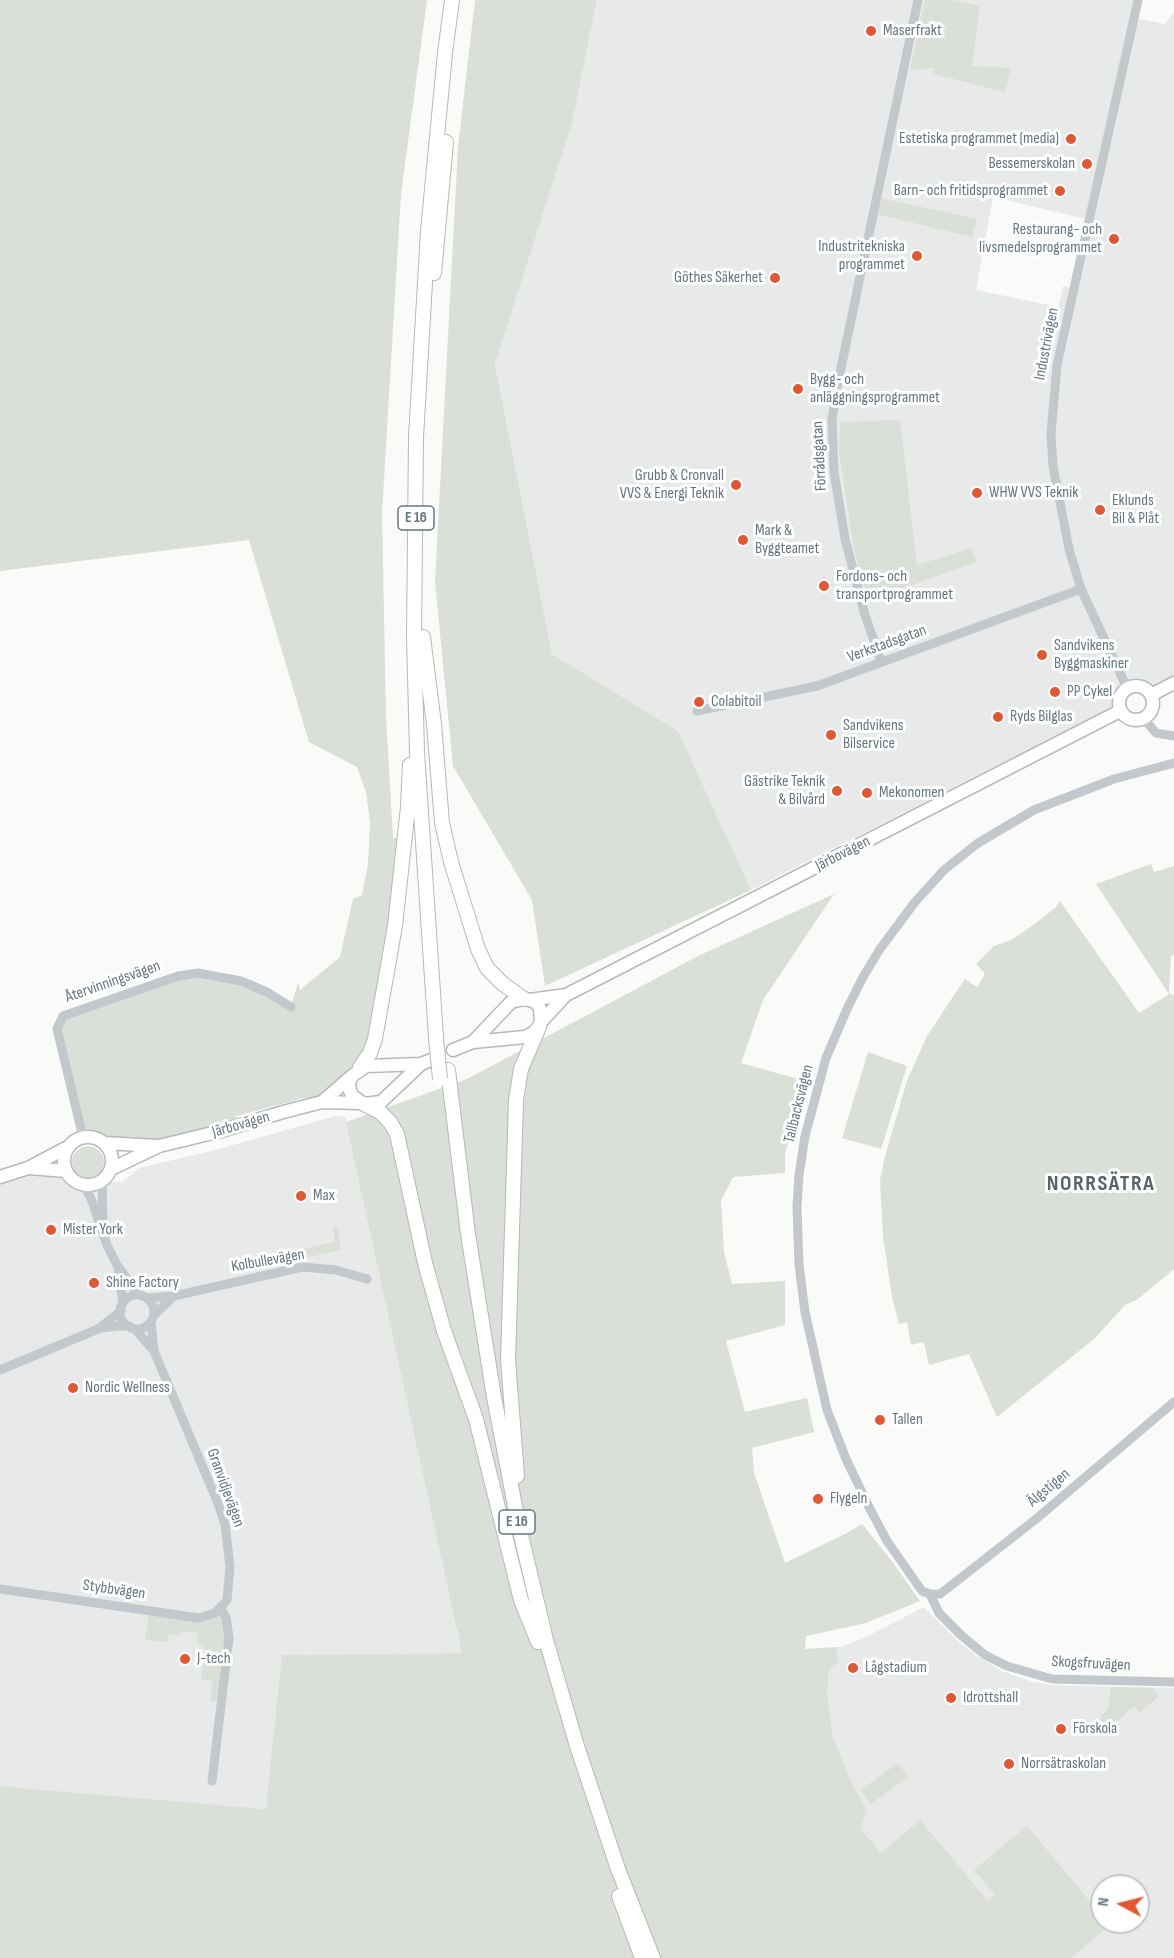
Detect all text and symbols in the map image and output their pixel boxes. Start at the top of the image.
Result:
place label: Maserfrakt [883,21,942,41]
marker: Maserfrakt [864,24,878,38]
place label: Estetiska programmet (media) [899,129,1059,149]
marker: Estetiska programmet (media) [1064,132,1078,146]
place label: Bessemerskolan [988,154,1075,174]
marker: Bessemerskolan [1080,157,1094,171]
place label: Barn- och fritidsprogrammet [894,181,1048,201]
marker: Barn- och fritidsprogrammet [1053,184,1067,198]
place label: Restaurang- och livsmedelsprogrammet [979,220,1102,258]
marker: Restaurang- och livsmedelsprogrammet [1107,232,1121,246]
place label: Industritekniska programmet [818,237,905,275]
marker: Industritekniska programmet [910,249,924,263]
place label: Göthes Säkerhet [674,268,763,288]
marker: Göthes Säkerhet [768,271,782,285]
street label: Industrivägen [1031,306,1063,382]
place label: Bygg- och anläggningsprogrammet [810,370,940,408]
marker: Bygg- och anläggningsprogrammet [791,382,805,396]
street label: Förrådsgatan [809,421,831,491]
place label: Grubb & Cronvall VVS & Energi Teknik [620,466,724,504]
marker: Grubb & Cronvall VVS & Energi Teknik [729,478,743,492]
place label: WHW VVS Teknik [989,483,1078,503]
marker: WHW VVS Teknik [970,486,984,500]
place label: Eklunds Bil & Plåt [1112,491,1159,529]
marker: Eklunds Bil & Plåt [1093,503,1107,517]
road number: E 16 [398,506,434,530]
place label: Mark & Byggteamet [755,521,819,559]
marker: Mark & Byggteamet [736,533,750,547]
place label: Fordons- och transportprogrammet [836,567,953,605]
marker: Fordons- och transportprogrammet [817,579,831,593]
street label: Verkstadsgatan [845,621,929,667]
place label: Sandvikens Byggmaskiner [1054,636,1129,674]
marker: Sandvikens Byggmaskiner [1035,648,1049,662]
place label: PP Cykel [1067,682,1112,702]
marker: PP Cykel [1048,685,1062,699]
place label: Colabitoil [711,692,761,712]
marker: Colabitoil [692,695,706,709]
place label: Ryds Bilglas [1010,707,1072,727]
marker: Ryds Bilglas [991,710,1005,724]
place label: Sandvikens Bilservice [843,716,904,754]
marker: Sandvikens Bilservice [824,728,838,742]
place label: Gästrike Teknik & Bilvård [744,772,825,810]
place label: Mekonomen [879,783,944,803]
marker: Gästrike Teknik & Bilvård [830,784,844,798]
marker: Mekonomen [860,786,874,800]
street label: Järbovägen [812,832,874,876]
street label: Återvinningsvägen [63,957,163,1007]
street label: Tallbacksvägen [780,1063,818,1145]
street label: Järbovägen [210,1108,272,1142]
district label: NORRSÄTRA [1047,1171,1155,1197]
place label: Max [313,1186,335,1206]
marker: Max [294,1189,308,1203]
place label: Mister York [63,1220,123,1240]
marker: Mister York [44,1223,58,1237]
street label: Kolbullevägen [230,1245,306,1277]
place label: Shine Factory [106,1273,179,1293]
marker: Shine Factory [87,1276,101,1290]
place label: Nordic Wellness [85,1378,170,1398]
marker: Nordic Wellness [66,1381,80,1395]
place label: Tallen [892,1410,923,1430]
marker: Tallen [873,1413,887,1427]
street label: Granvidjevägen [202,1446,248,1530]
street label: Älgstigen [1024,1465,1074,1511]
place label: Flygeln [830,1489,867,1509]
marker: Flygeln [811,1492,825,1506]
road number: E 16 [499,1510,535,1534]
street label: Stybbvägen [82,1576,146,1604]
place label: J-tech [197,1649,231,1669]
marker: J-tech [178,1652,192,1666]
street label: Skogsfruvägen [1051,1652,1131,1676]
place label: Lågstadium [865,1658,927,1678]
marker: Lågstadium [846,1661,860,1675]
place label: Idrottshall [963,1688,1018,1708]
marker: Idrottshall [944,1691,958,1705]
place label: Förskola [1073,1719,1117,1739]
marker: Förskola [1054,1722,1068,1736]
place label: Norrsätraskolan [1021,1754,1106,1774]
marker: Norrsätraskolan [1002,1757,1016,1771]
north arrow [1090,1874,1150,1934]
text: N [1094,1897,1114,1907]

